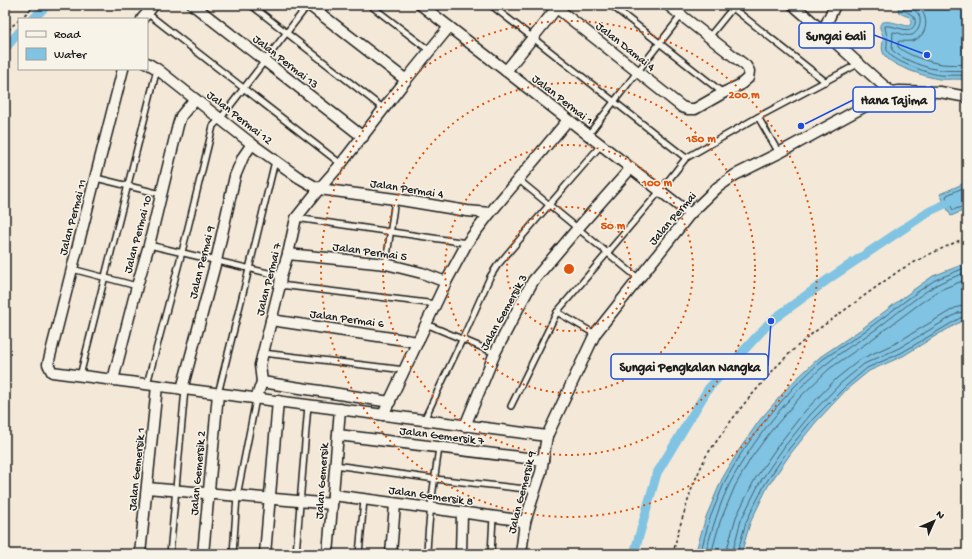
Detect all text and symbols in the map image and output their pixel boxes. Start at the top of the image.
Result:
legend [18,18,148,70]
street label: Jalan Damai 4 [592,20,658,75]
callout: Sungai Gali [799,23,874,48]
text: Road [54,29,81,43]
text: Sungai Gali [806,30,866,45]
street label: Jalan Permai 13 [249,33,320,93]
text: Water [54,49,88,63]
street label: Jalan Permai 1 [529,72,595,129]
callout: Hana Tajima [853,87,935,112]
street label: Jalan Permai 12 [203,89,274,149]
text: 200 m [729,89,760,103]
text: Hana Tajima [861,94,928,109]
text: 150 m [685,133,716,147]
street label: Jalan Permai 4 [369,177,445,203]
text: 100 m [641,177,672,191]
street label: Jalan Permai 11 [57,178,91,257]
street label: Jalan Permai [647,190,701,249]
street label: Jalan Permai 10 [122,194,156,275]
text: 50 m [601,220,626,234]
street label: Jalan Permai 9 [187,225,219,300]
street label: Jalan Permai 7 [254,241,286,317]
street label: Jalan Permai 5 [332,241,408,265]
centre of rings [562,262,576,276]
street label: Jalan Gemersik 3 [478,272,531,354]
street label: Jalan Permai 6 [309,308,386,332]
callout: Sungai Pengkalan Nangka [611,354,768,379]
text: Sungai Pengkalan Nangka [620,361,761,376]
street label: Jalan Gemersik 7 [399,425,486,449]
street label: Jalan Gemersik 1 [127,427,149,512]
street label: Jalan Gemersik 2 [188,430,210,516]
street label: Jalan Gemersik [313,441,333,520]
street label: Jalan Gemersik 9 [506,450,540,535]
street label: Jalan Gemersik 8 [387,484,474,510]
north arrow [914,501,954,541]
text: N [933,509,946,522]

